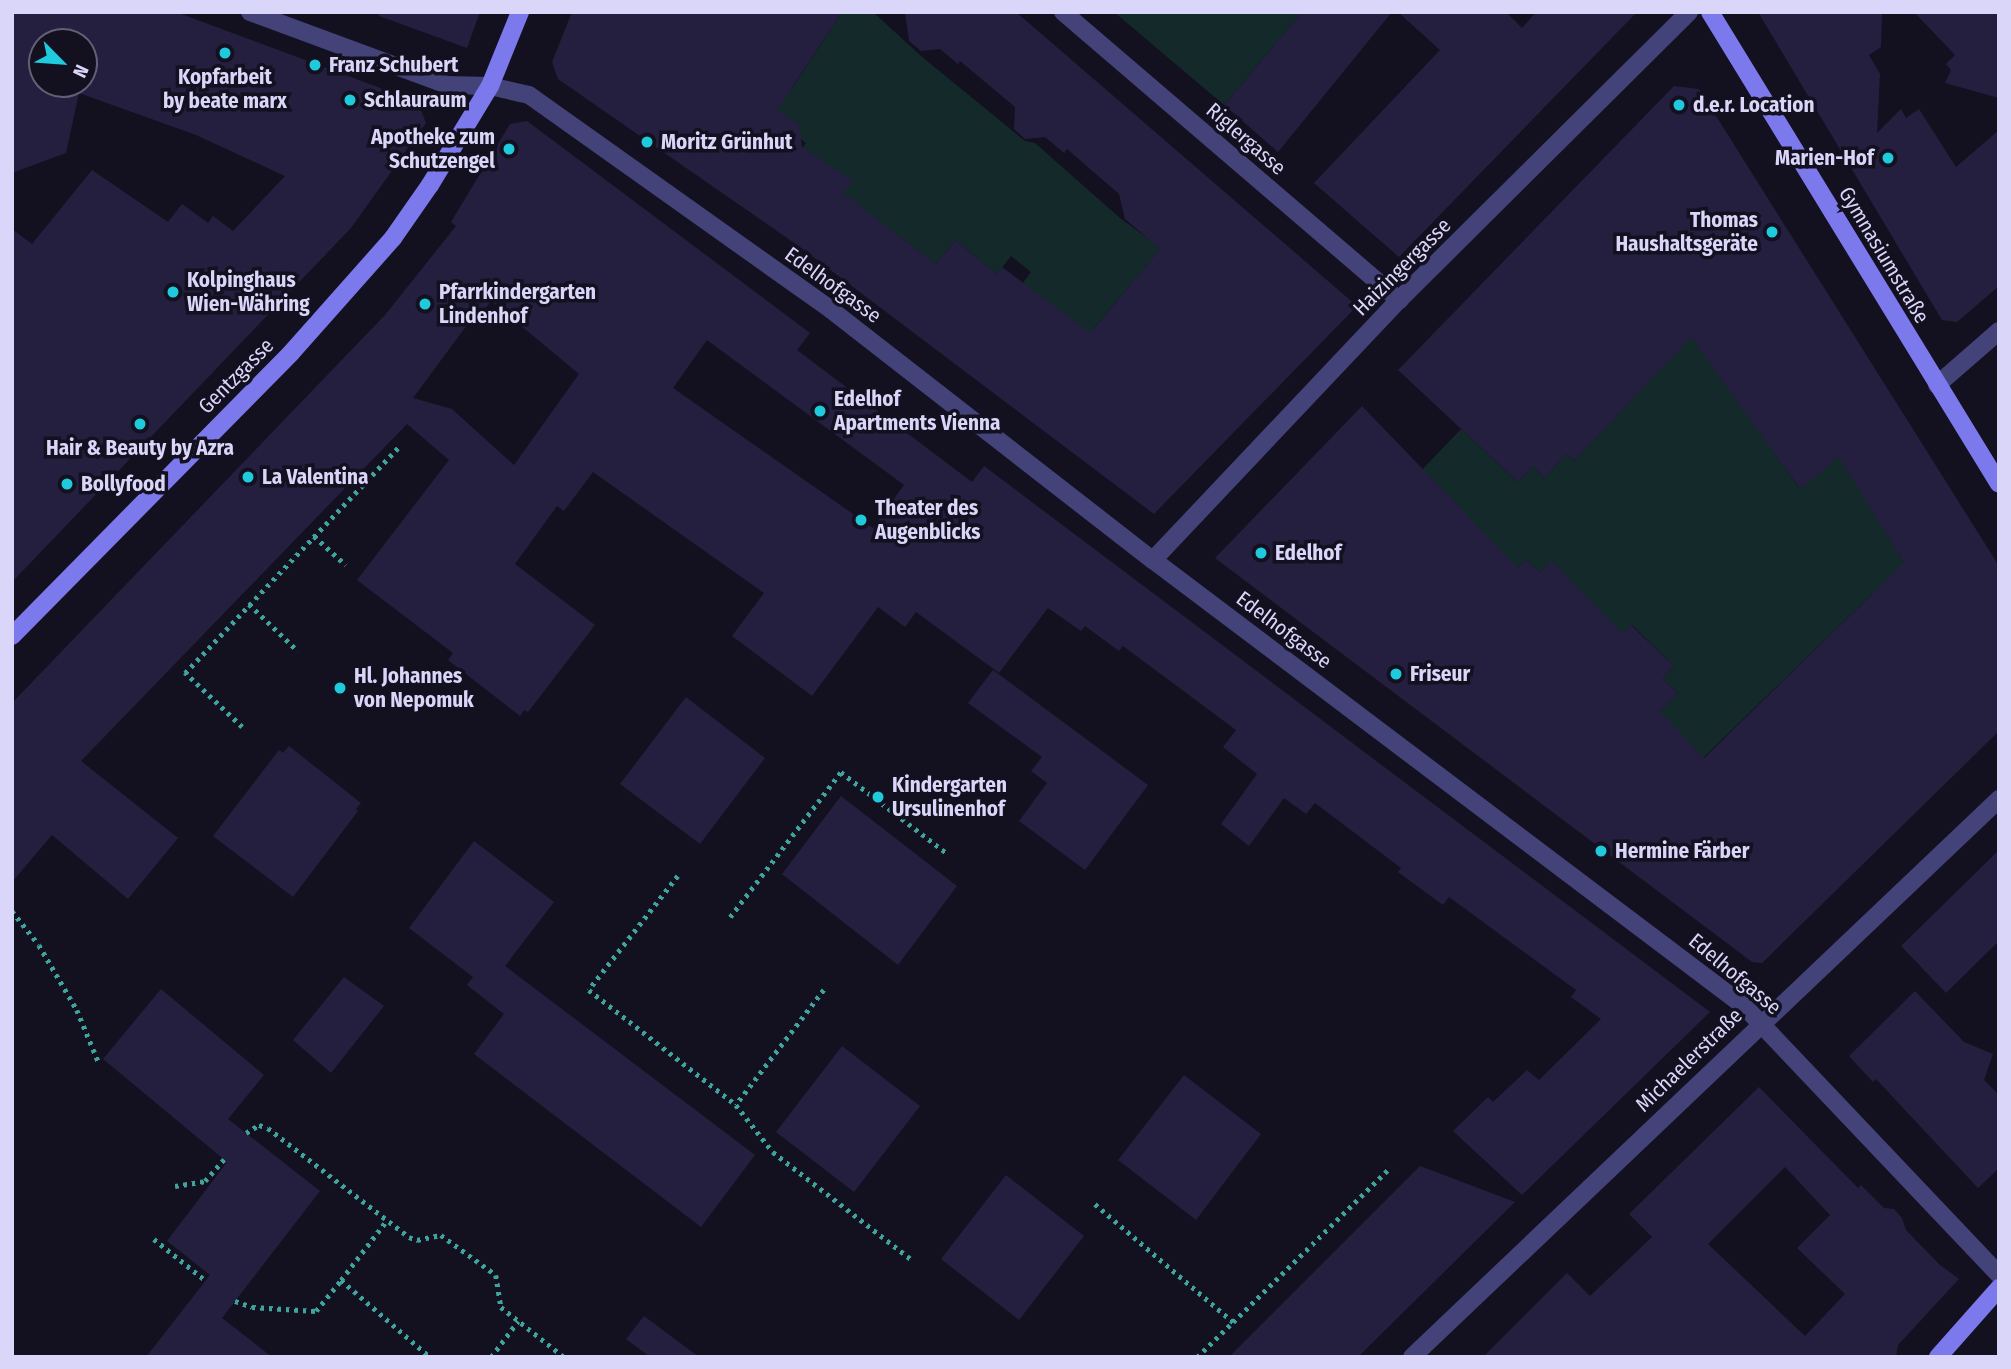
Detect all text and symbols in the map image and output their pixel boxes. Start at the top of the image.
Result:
north arrow [28,28,98,98]
marker: Kopfarbeit by beate marx [217,45,233,61]
place label: Franz Schubert [329,52,458,78]
marker: Franz Schubert [307,57,323,73]
text: N [68,61,94,81]
place label: Kopfarbeit by beate marx [163,64,287,114]
place label: Schlauraum [364,87,466,113]
marker: Schlauraum [342,92,358,108]
place label: d.e.r. Location [1693,92,1814,118]
marker: d.e.r. Location [1671,97,1687,113]
street label: Riglergasse [1201,98,1291,180]
place label: Apotheke zum Schutzengel [371,124,495,174]
place label: Moritz Grünhut [661,129,792,155]
marker: Moritz Grünhut [639,134,655,150]
marker: Apotheke zum Schutzengel [501,141,517,157]
place label: Marien-Hof [1775,145,1874,171]
marker: Marien-Hof [1880,150,1896,166]
street label: Gymnasiumstraße [1833,182,1935,328]
place label: Thomas Haushaltsgeräte [1615,207,1758,257]
street label: Haizingergasse [1348,213,1456,321]
marker: Thomas Haushaltsgeräte [1764,224,1780,240]
street label: Edelhofgasse [780,242,886,328]
place label: Kolpinghaus Wien-Währing [187,267,310,317]
place label: Pfarrkindergarten Lindenhof [439,279,596,329]
marker: Kolpinghaus Wien-Währing [165,284,181,300]
marker: Pfarrkindergarten Lindenhof [417,296,433,312]
street label: Gentzgasse [193,333,279,419]
place label: Edelhof Apartments Vienna [834,386,1000,436]
marker: Edelhof Apartments Vienna [812,403,828,419]
marker: Hair & Beauty by Azra [132,416,148,432]
place label: Hair & Beauty by Azra [46,435,234,461]
place label: La Valentina [262,464,368,490]
marker: La Valentina [240,469,256,485]
place label: Bollyfood [81,471,166,497]
marker: Bollyfood [59,476,75,492]
place label: Theater des Augenblicks [875,495,980,545]
marker: Theater des Augenblicks [853,512,869,528]
place label: Edelhof [1275,540,1341,566]
marker: Edelhof [1253,545,1269,561]
street label: Edelhofgasse [1231,586,1337,674]
place label: Friseur [1410,661,1470,687]
place label: Hl. Johannes von Nepomuk [354,663,474,713]
marker: Friseur [1388,666,1404,682]
marker: Hl. Johannes von Nepomuk [332,680,348,696]
place label: Kindergarten Ursulinenhof [892,772,1007,822]
marker: Kindergarten Ursulinenhof [870,789,886,805]
place label: Hermine Färber [1615,838,1749,864]
marker: Hermine Färber [1593,843,1609,859]
street label: Edelhofgasse [1684,928,1786,1020]
street label: Michaelerstraße [1631,1003,1747,1117]

